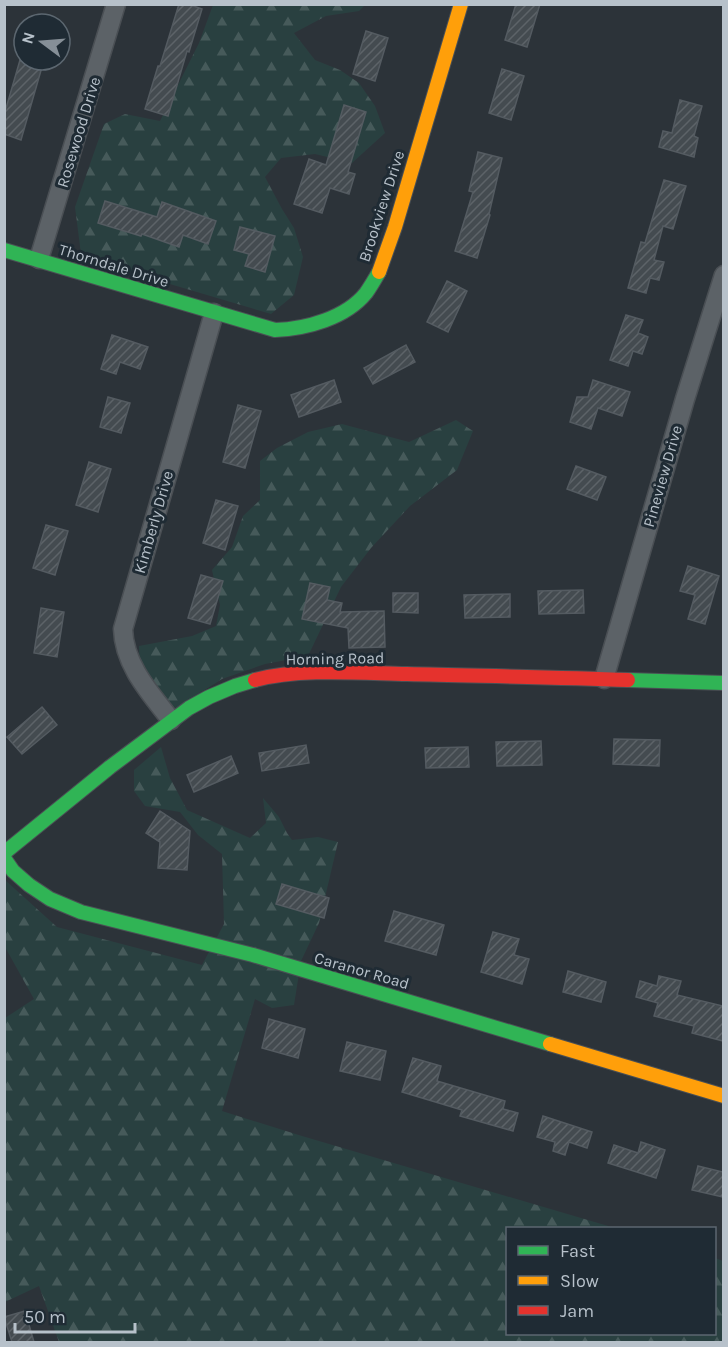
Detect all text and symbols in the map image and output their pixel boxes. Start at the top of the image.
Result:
north arrow [12,12,72,72]
text: N [17,30,39,46]
street label: Rosewood Drive [53,74,104,190]
street label: Brookview Drive [355,148,408,264]
street label: Thorndale Drive [57,240,171,291]
street label: Pineview Drive [639,423,686,529]
street label: Kimberly Drive [130,469,177,576]
street label: Horning Road [285,648,385,669]
street label: Caranor Road [312,948,412,993]
legend [506,1227,716,1335]
text: Fast [560,1240,595,1262]
text: Slow [560,1270,599,1292]
scale bar [15,1296,135,1334]
text: Jam [560,1300,594,1322]
text: 50 m [24,1306,66,1328]

